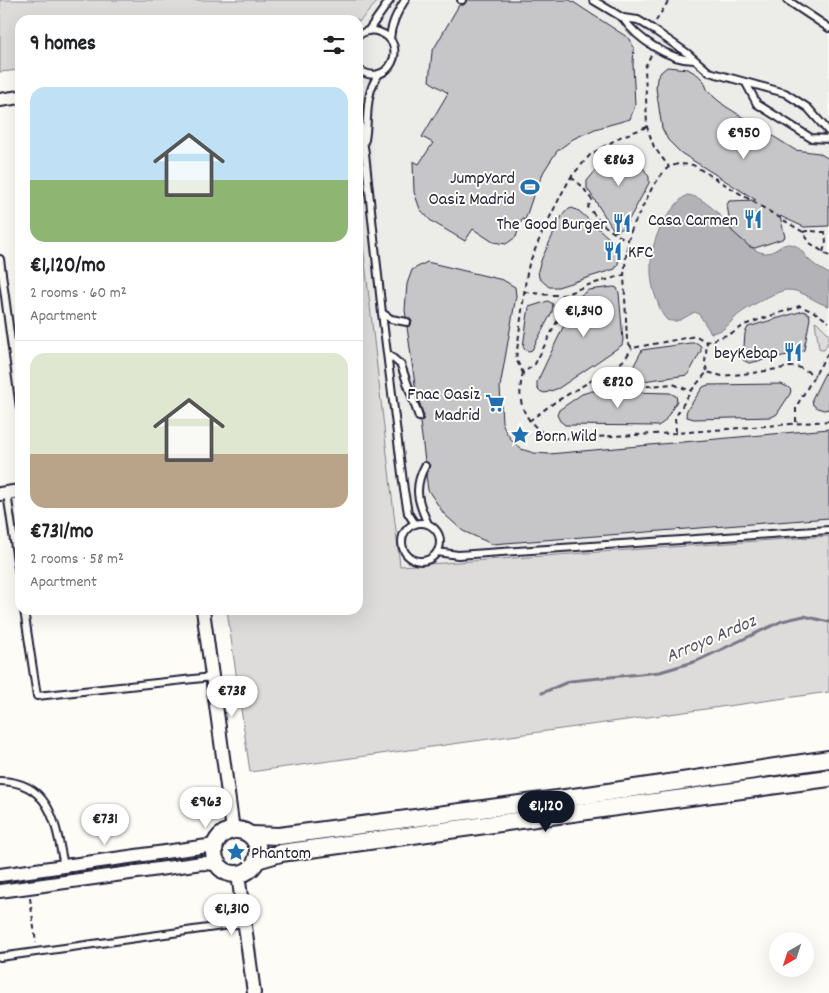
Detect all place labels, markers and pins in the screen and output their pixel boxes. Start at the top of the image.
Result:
pin: €950 [714,118,774,160]
pin: €863 [589,144,649,187]
place label: JumpYard Oasiz Madrid [429,167,515,213]
sports icon: JumpYard Oasiz Madrid [519,176,541,198]
restaurant icon: Casa Carmen [742,208,764,230]
place label: Casa Carmen [648,209,738,234]
restaurant icon: The Good Burger [611,212,633,234]
place label: The Good Burger [496,213,607,238]
restaurant icon: KFC [602,240,624,262]
place label: KFC [628,241,653,266]
pin: €1,340 [543,296,625,338]
restaurant icon: beyKebap [782,341,804,363]
place label: beyKebap [714,342,778,367]
pin: €820 [588,366,648,409]
place label: Fnac Oasiz Madrid [407,383,480,429]
supermarket icon: Fnac Oasiz Madrid [484,392,506,414]
place icon: Born Wild [509,424,531,446]
place label: Born Wild [535,425,597,450]
pin: €738 [202,676,262,718]
pin: €963 [176,786,236,829]
pin: €1,120 [505,790,587,833]
pin: €731 [75,804,135,846]
place icon: Phantom [225,841,247,863]
place label: Phantom [251,842,311,867]
pin: €1,310 [191,894,273,936]

